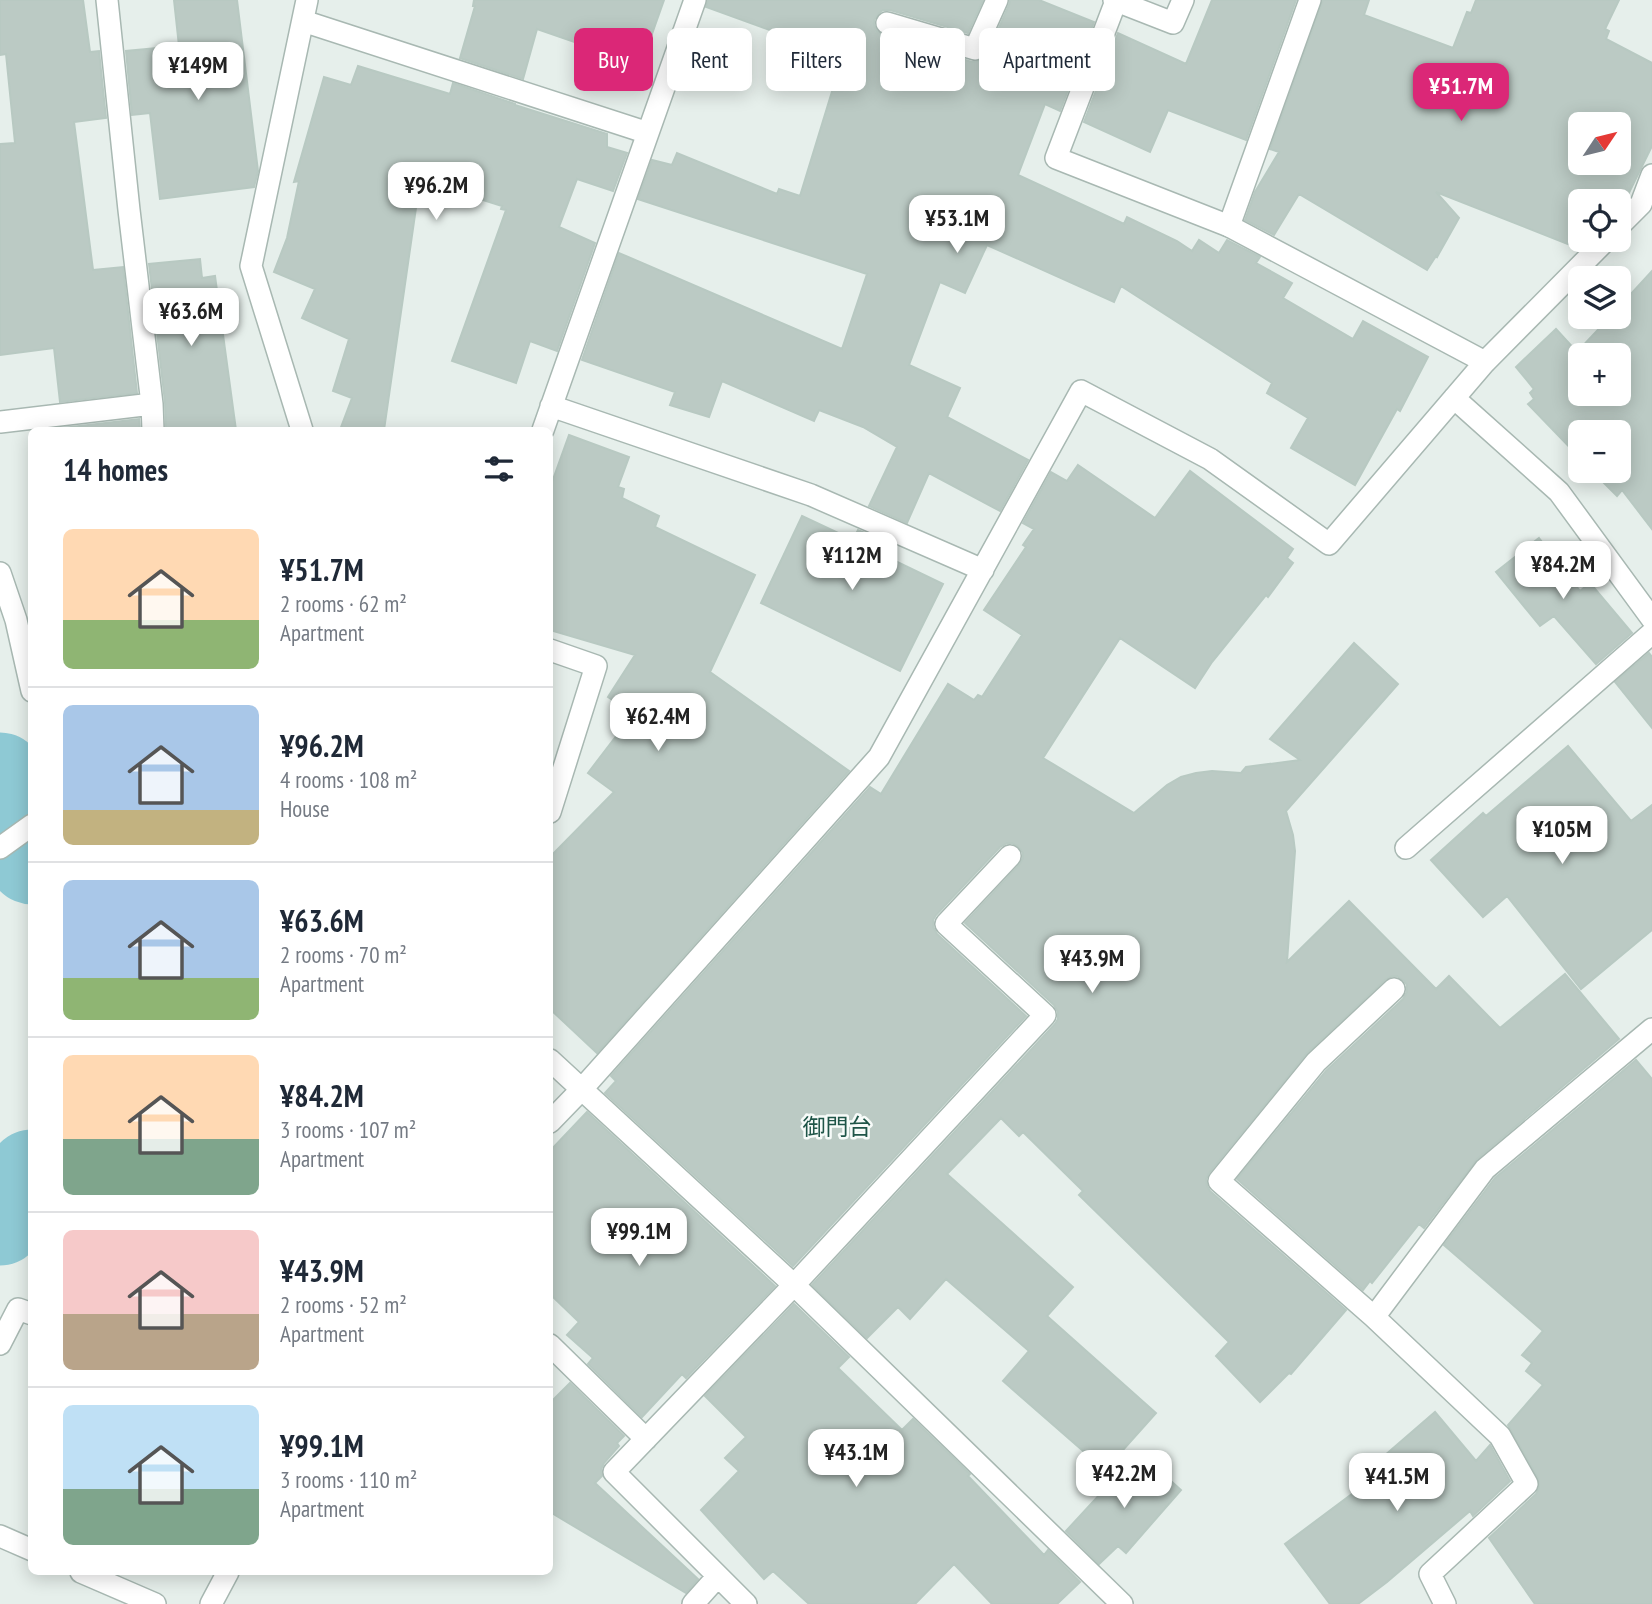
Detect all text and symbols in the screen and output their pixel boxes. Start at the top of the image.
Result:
chip: Buy [574,28,653,91]
chip: Rent [667,28,752,91]
chip: Filters [766,28,866,91]
chip: New [880,28,965,91]
chip: Apartment [979,28,1115,91]
pin: ¥149M [149,42,247,102]
text: ¥149M [168,50,228,79]
pin: ¥51.7M [1404,64,1518,123]
text: ¥51.7M [1429,71,1493,100]
north arrow [1568,112,1631,175]
map controls [1568,112,1631,483]
pin: ¥96.2M [379,162,493,222]
text: ¥96.2M [404,170,468,199]
button: locate [1568,189,1631,252]
pin: ¥53.1M [900,196,1014,255]
text: ¥53.1M [925,203,989,232]
button: layers [1568,266,1631,329]
pin: ¥63.6M [134,288,248,348]
text: ¥63.6M [159,296,223,325]
button: + [1568,343,1631,406]
button: − [1568,420,1631,483]
text: 14 homes [63,450,168,489]
icon: filters [480,450,518,488]
pin: ¥112M [803,532,901,592]
text: ¥112M [822,540,882,569]
pin: ¥84.2M [1506,542,1620,601]
text: ¥84.2M [1531,549,1595,578]
text: ¥51.7M [280,550,364,589]
icon: home [119,557,203,641]
text: 2 rooms · 62 m² [280,589,407,618]
text: Apartment [280,618,364,647]
pin: ¥62.4M [601,694,715,753]
text: ¥62.4M [626,701,690,730]
text: ¥96.2M [280,726,364,765]
icon: home [119,733,203,817]
text: 4 rooms · 108 m² [280,765,417,794]
text: House [280,794,330,823]
pin: ¥105M [1513,806,1611,866]
text: ¥105M [1532,814,1592,843]
text: ¥63.6M [280,901,364,940]
icon: home [119,908,203,992]
pin: ¥43.9M [1035,936,1149,995]
text: 2 rooms · 70 m² [280,940,407,969]
text: ¥43.9M [1060,943,1124,972]
text: Apartment [280,969,364,998]
text: ¥84.2M [280,1076,364,1115]
icon: home [119,1083,203,1167]
district label: 御門台 [803,1112,872,1141]
text: 3 rooms · 107 m² [280,1115,416,1144]
text: Apartment [280,1144,364,1173]
pin: ¥99.1M [582,1208,696,1268]
text: ¥99.1M [607,1216,671,1245]
text: ¥43.9M [280,1251,364,1290]
icon: home [119,1258,203,1342]
text: 2 rooms · 52 m² [280,1290,407,1319]
text: Apartment [280,1319,364,1348]
text: ¥99.1M [280,1426,364,1465]
pin: ¥43.1M [799,1430,913,1489]
icon: home [119,1433,203,1517]
text: ¥43.1M [824,1437,888,1466]
pin: ¥42.2M [1067,1450,1181,1510]
pin: ¥41.5M [1340,1454,1454,1513]
text: ¥42.2M [1092,1458,1156,1487]
text: ¥41.5M [1365,1461,1429,1490]
text: 3 rooms · 110 m² [280,1465,417,1494]
text: Apartment [280,1494,364,1523]

